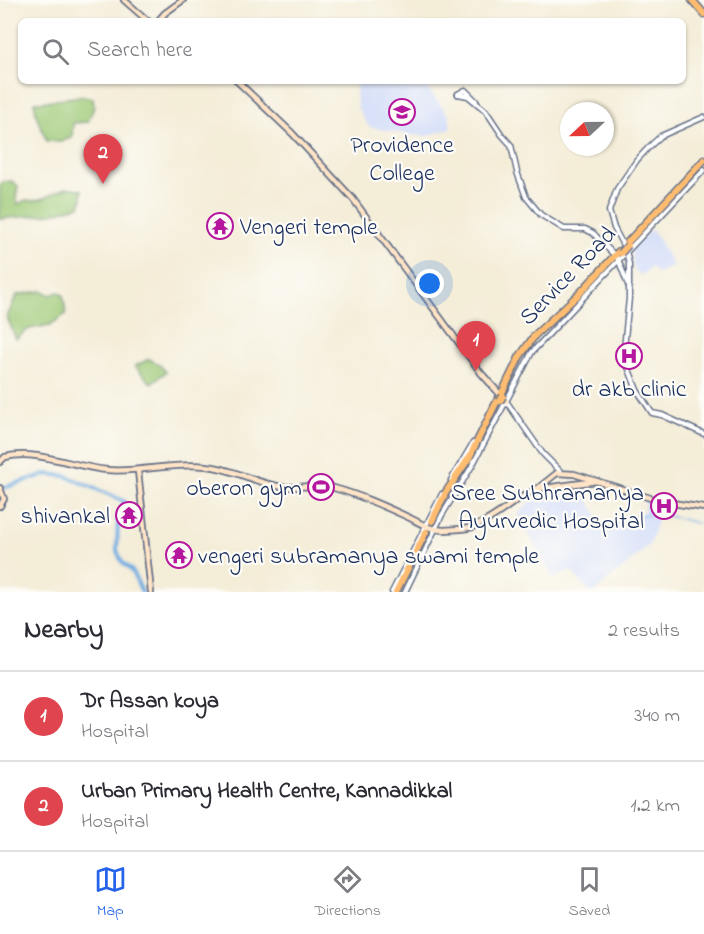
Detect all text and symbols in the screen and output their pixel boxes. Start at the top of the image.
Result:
search box [18,18,686,84]
icon: search [39,35,72,68]
text: Search here [87,35,192,67]
school or university icon: Providence College [387,97,417,127]
north arrow [560,102,614,156]
place label: Providence College [350,129,454,192]
pin: 2 [84,134,122,184]
temple icon: Vengeri temple [205,211,235,241]
place label: Vengeri temple [239,211,378,246]
street label: Service Road [512,219,626,334]
your location [415,269,444,298]
pin: 1 [456,322,496,371]
hospital icon: dr akb clinic [614,341,644,371]
place label: dr akb clinic [572,373,687,408]
place label: oberon gym [186,472,302,508]
sports icon: oberon gym [306,472,336,502]
place label: Sree Subhramanya Ayurvedic Hospital [451,477,644,541]
hospital icon: Sree Subhramanya Ayurvedic Hospital [649,491,679,521]
place label: shivankal [21,500,110,535]
temple icon: shivankal [114,500,144,530]
temple icon: vengeri subramanya swami temple [164,540,194,570]
place label: vengeri subramanya swami temple [198,540,539,576]
text: Nearby [24,612,103,650]
text: 2 results [608,617,680,646]
text: Dr Assan koya [81,686,219,718]
text: 1 [40,702,47,731]
text: 340 m [634,702,680,731]
text: Hospital [81,718,149,747]
text: Urban Primary Health Centre, Kannadikkal [81,776,452,808]
text: 2 [39,792,48,821]
text: 1.2 km [630,792,680,821]
text: Hospital [81,808,149,837]
tab: Map [94,863,127,923]
tab: Directions [314,863,381,923]
tab: Saved [568,863,610,923]

